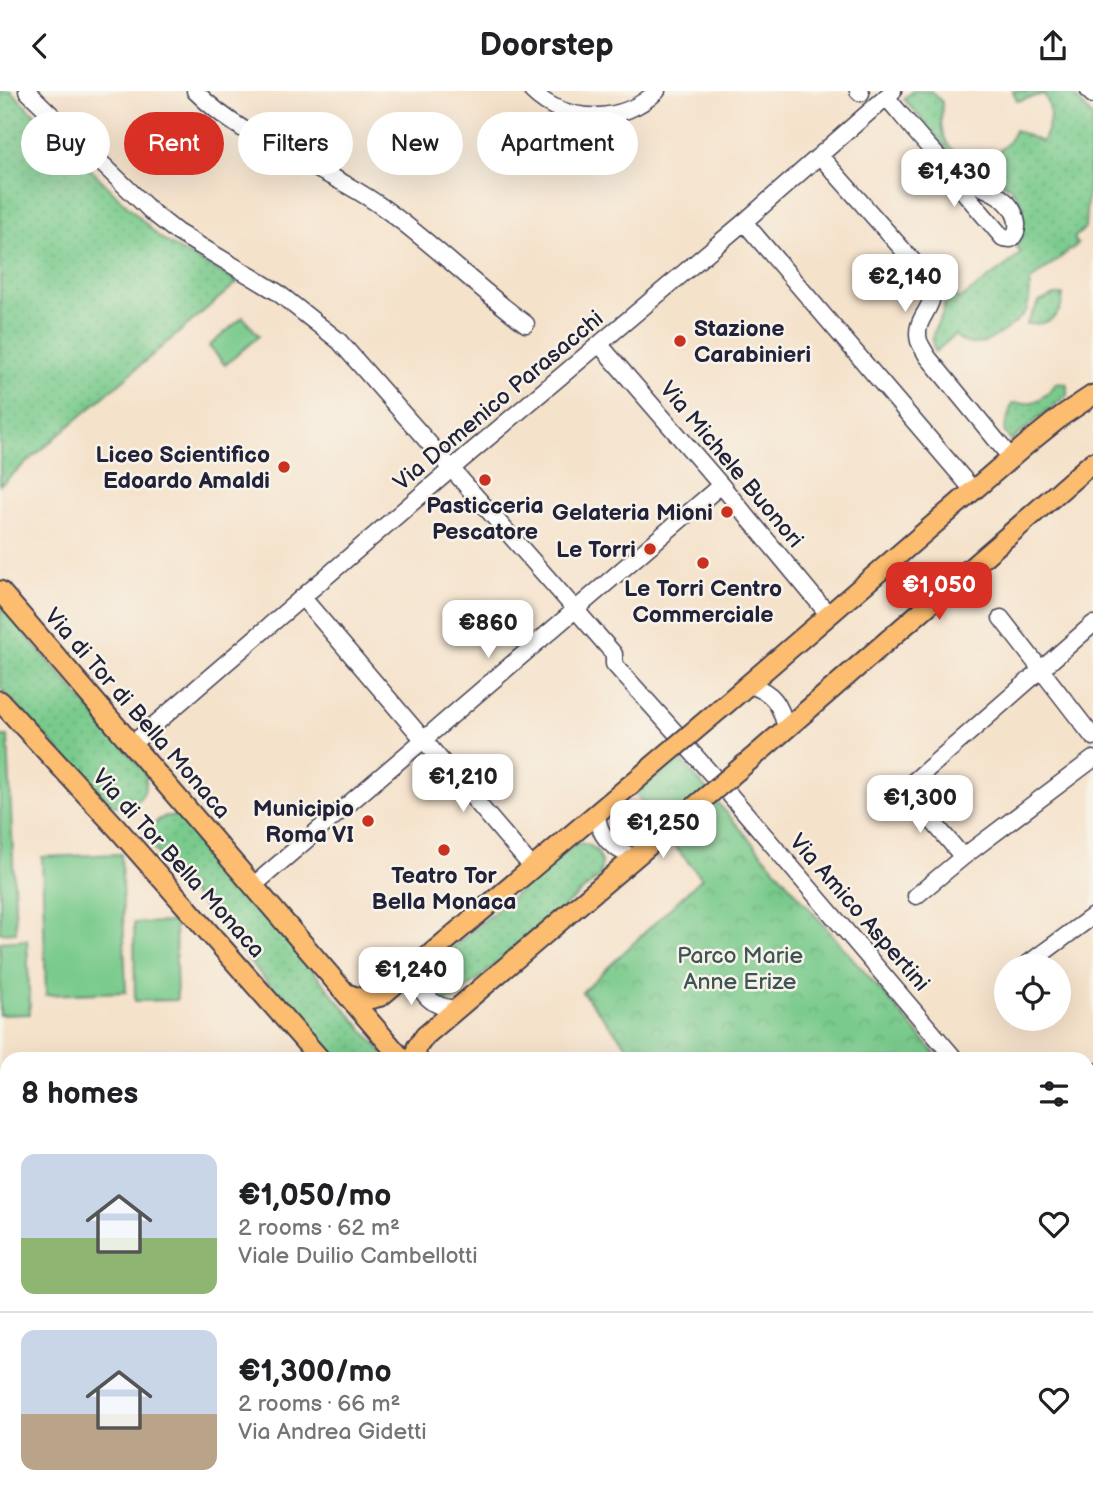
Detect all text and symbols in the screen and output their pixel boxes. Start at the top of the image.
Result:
text: Doorstep [479,26,614,65]
icon: back [21,27,59,65]
icon: share [1034,27,1072,65]
chip: Buy [21,112,110,175]
chip: Rent [124,112,224,175]
chip: Filters [238,112,353,175]
chip: New [367,112,463,175]
chip: Apartment [477,112,638,175]
pin: €1,430 [897,149,1011,209]
text: €1,430 [917,158,991,186]
pin: €2,140 [848,255,962,314]
text: €2,140 [868,263,942,291]
street label: Via Domenico Parasacchi [388,305,609,497]
place label: Stazione Carabinieri [694,315,811,369]
marker: Stazione Carabinieri [672,333,688,349]
street label: Via Michele Buonori [653,376,809,554]
place label: Liceo Scientifico Edoardo Amaldi [96,441,270,495]
marker: Liceo Scientifico Edoardo Amaldi [276,459,292,475]
marker: Pasticceria Pescatore [477,472,493,488]
place label: Pasticceria Pescatore [426,492,544,546]
place label: Gelateria Mioni [552,499,713,527]
marker: Gelateria Mioni [719,504,735,520]
place label: Le Torri [556,536,636,564]
marker: Le Torri [642,541,658,557]
marker: Le Torri Centro Commerciale [695,555,711,571]
pin: €1,050 [882,563,996,622]
text: €1,050 [902,571,976,599]
place label: Le Torri Centro Commerciale [624,575,782,629]
pin: €860 [447,601,529,660]
street label: Via di Tor di Bella Monaca [38,603,236,825]
text: €860 [458,609,518,637]
pin: €1,210 [406,755,520,814]
street label: Via di Tor Bella Monaca [86,763,271,964]
text: €1,210 [428,763,498,791]
pin: €1,300 [863,775,977,835]
text: €1,300 [883,784,957,812]
place label: Municipio Roma VI [253,795,354,849]
pin: €1,250 [606,801,720,860]
text: €1,250 [626,809,700,837]
marker: Municipio Roma VI [360,813,376,829]
street label: Via Amico Aspertini [783,828,935,997]
marker: Teatro Tor Bella Monaca [436,842,452,858]
place label: Teatro Tor Bella Monaca [371,862,517,916]
park label: Parco Marie Anne Erize [677,942,803,996]
pin: €1,240 [354,947,468,1007]
map controls [994,954,1071,1031]
button: locate [994,954,1071,1031]
text: €1,240 [375,956,447,984]
icon: filters [1035,1075,1073,1113]
text: 8 homes [21,1076,138,1112]
text: €1,050/mo [238,1178,391,1214]
icon: home [77,1182,161,1266]
icon: heart [1035,1205,1073,1243]
text: 2 rooms · 62 m² [238,1214,400,1242]
text: Viale Duilio Cambellotti [238,1242,478,1270]
text: €1,300/mo [238,1354,392,1390]
icon: home [77,1358,161,1442]
icon: heart [1035,1381,1073,1419]
text: 2 rooms · 66 m² [238,1390,400,1418]
text: Via Andrea Gidetti [238,1418,427,1446]

